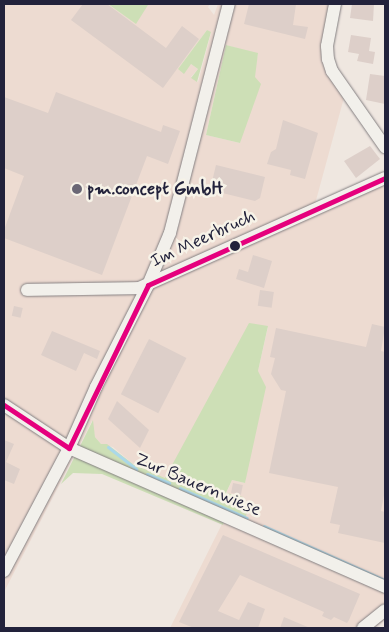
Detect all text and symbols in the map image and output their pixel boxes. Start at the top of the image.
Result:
place label: pm.concept GmbH [87,178,224,200]
marker: pm.concept GmbH [71,183,83,195]
street label: Im Meerbruch [147,205,259,273]
unlabelled marker [230,241,240,251]
street label: Zur Bauernwiese [134,450,262,520]

